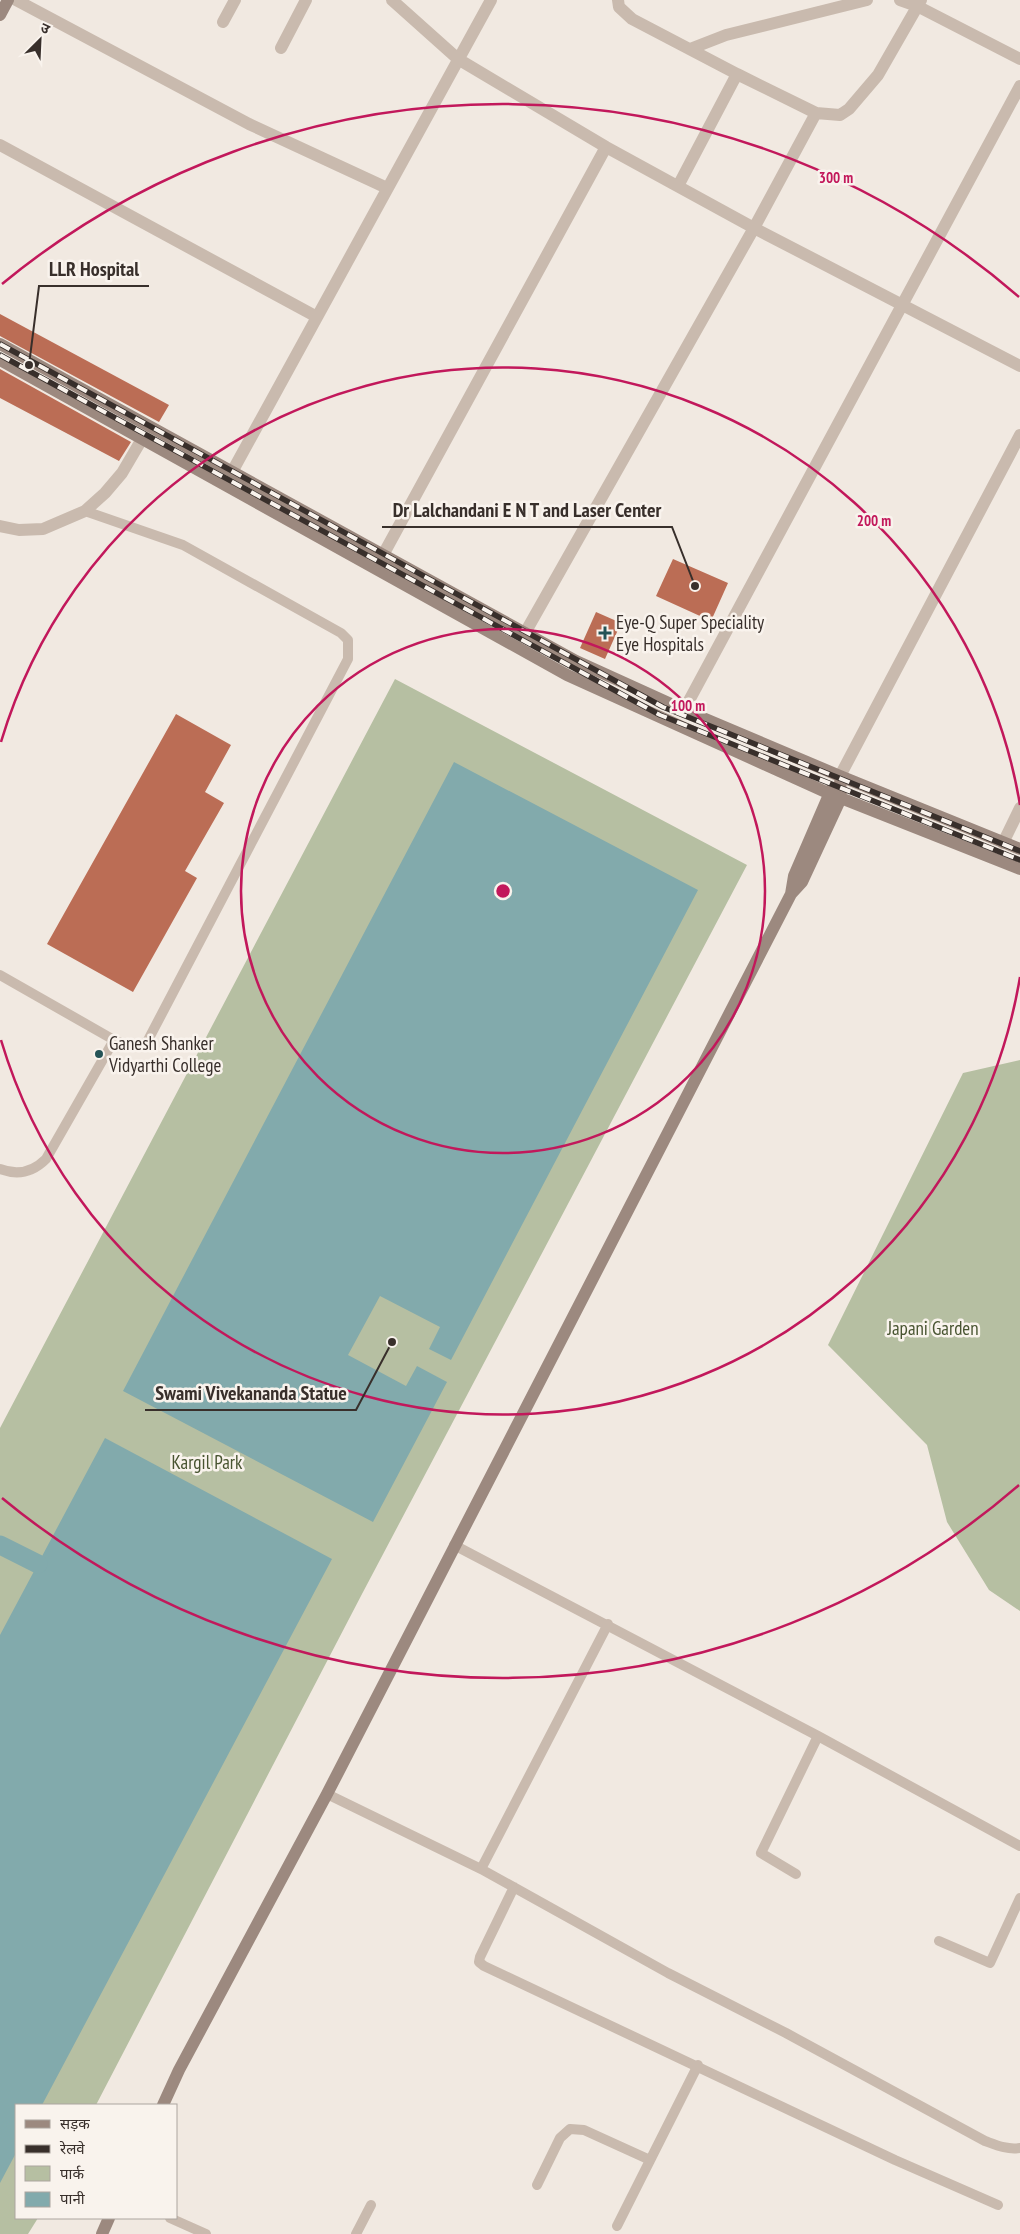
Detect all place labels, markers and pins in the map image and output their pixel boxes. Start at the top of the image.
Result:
callout: LLR Hospital [39,251,149,286]
callout: Dr Lalchandani E N T and Laser Center [382,492,672,527]
place label: Eye-Q Super Speciality Eye Hospitals [616,610,765,656]
marker: Eye-Q Super Speciality Eye Hospitals [598,626,612,640]
centre of rings [494,882,512,900]
place label: Ganesh Shanker Vidyarthi College [108,1031,221,1077]
marker: Ganesh Shanker Vidyarthi College [93,1048,105,1060]
callout: Swami Vivekananda Statue [145,1375,356,1410]

